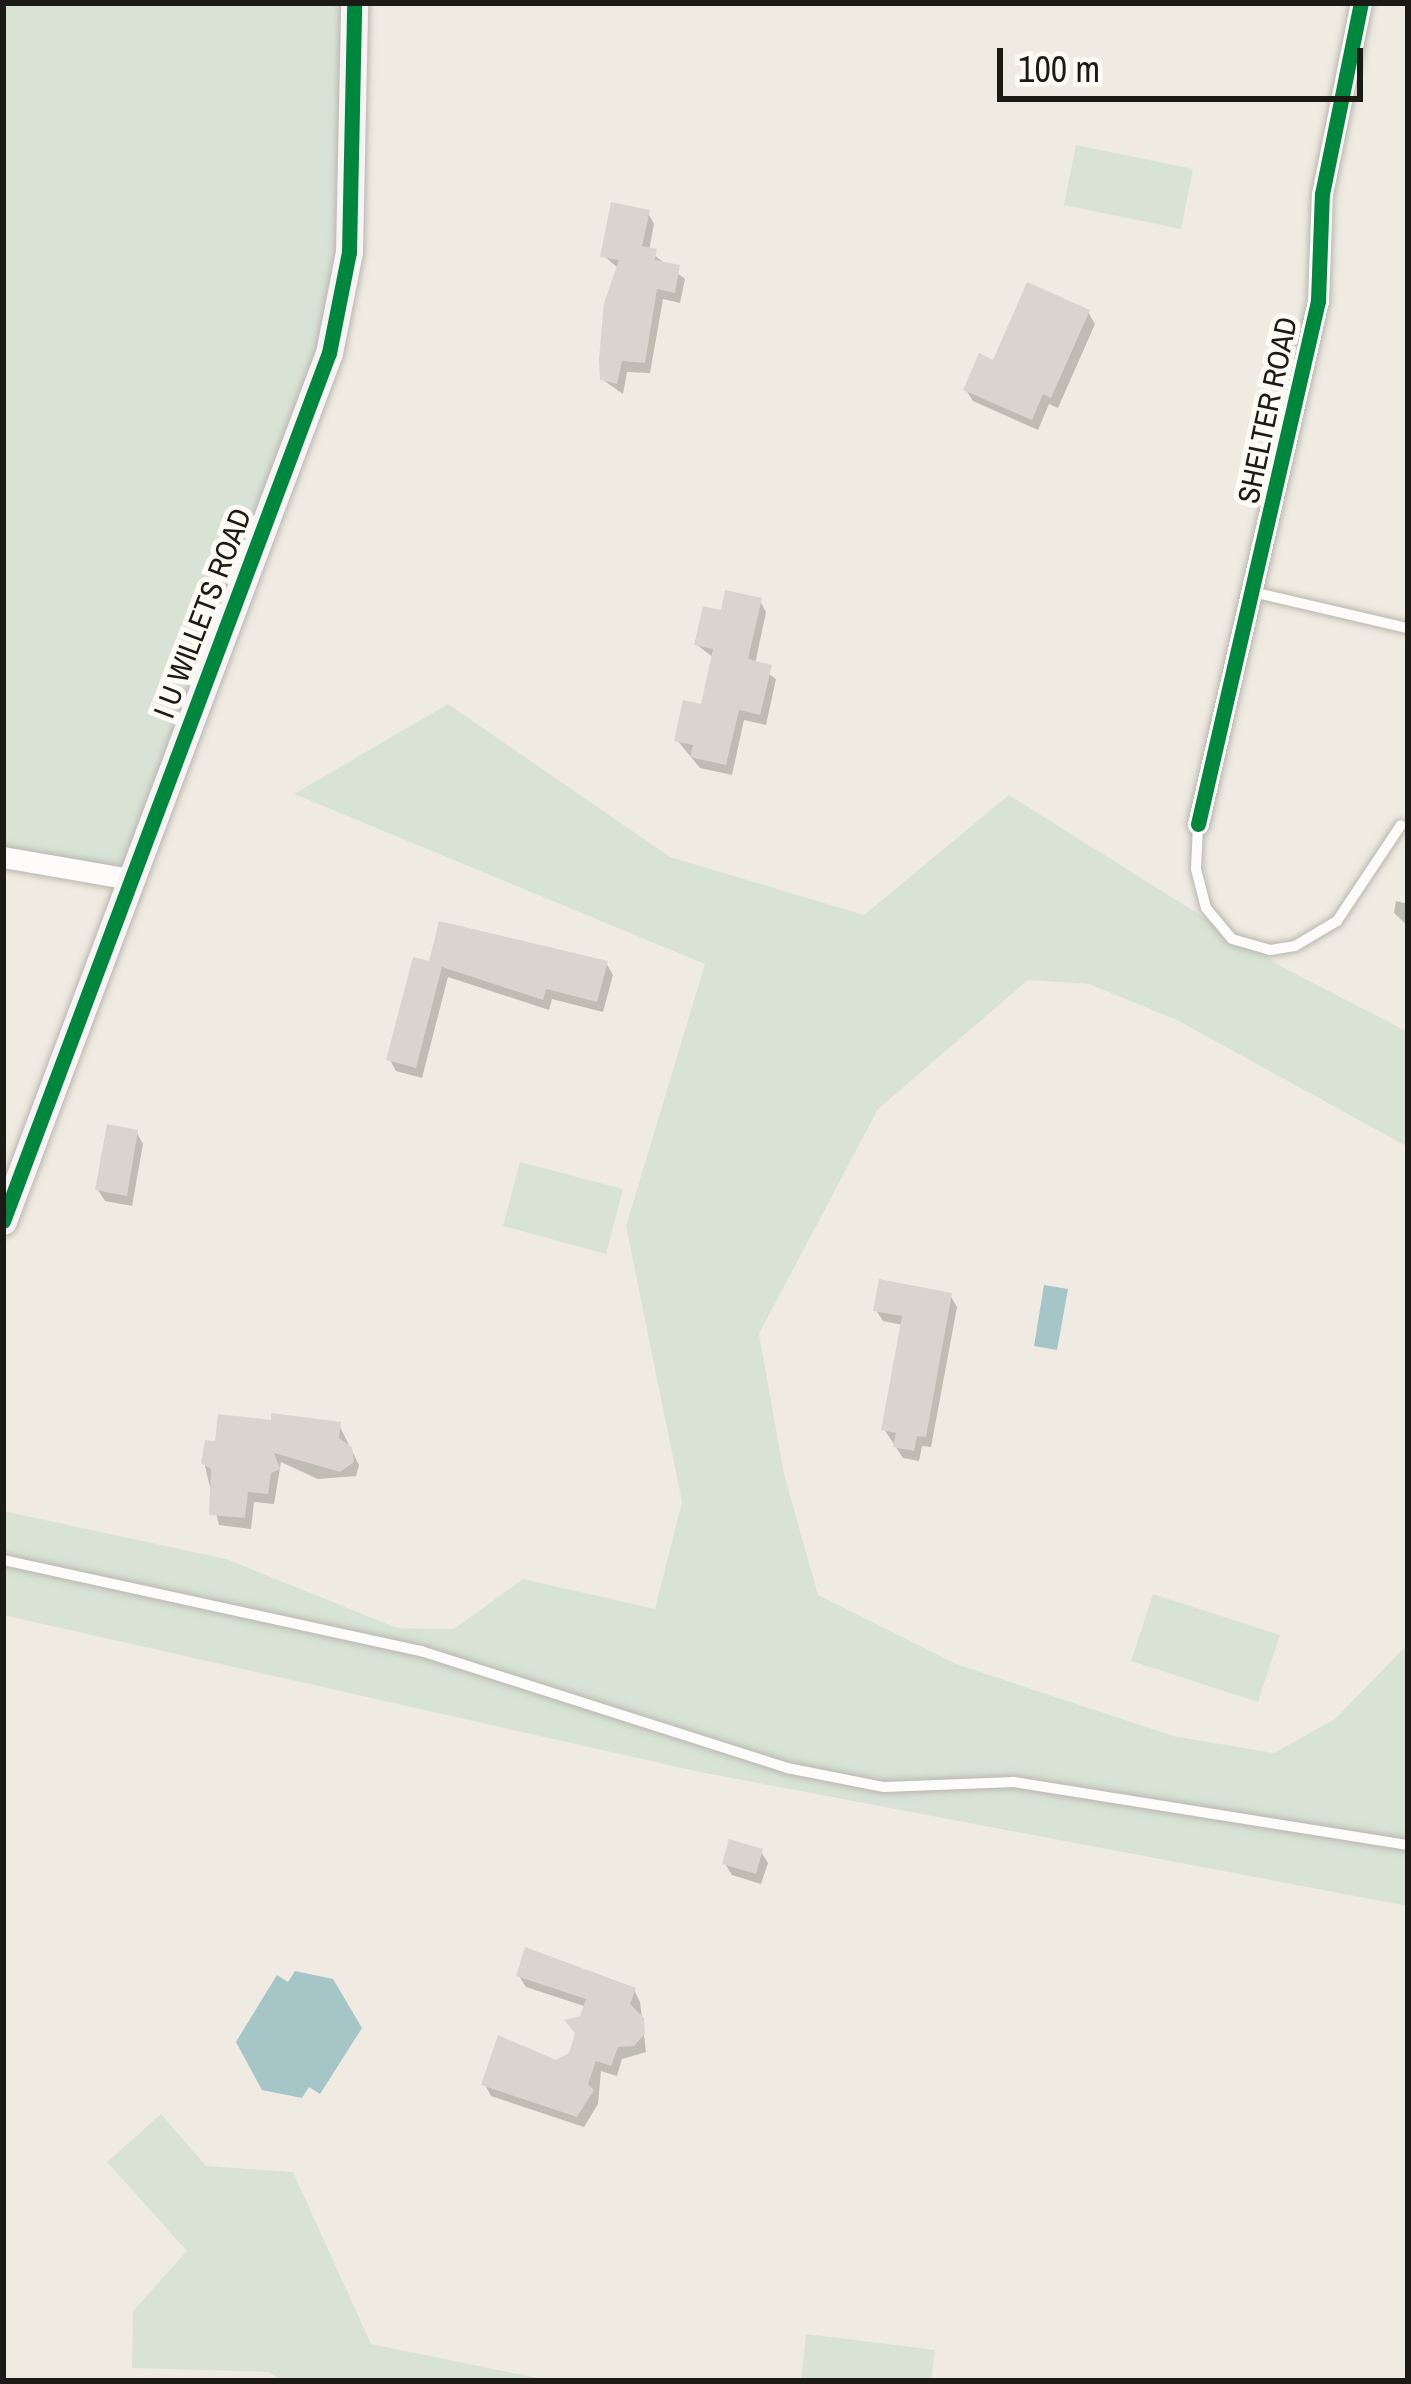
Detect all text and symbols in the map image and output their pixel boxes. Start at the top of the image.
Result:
scale bar [1003,24,1369,98]
text: 100 m [1018,45,1100,93]
street label: SHELTER ROAD [1230,314,1304,506]
street label: I U WILLETS ROAD [146,503,258,723]

